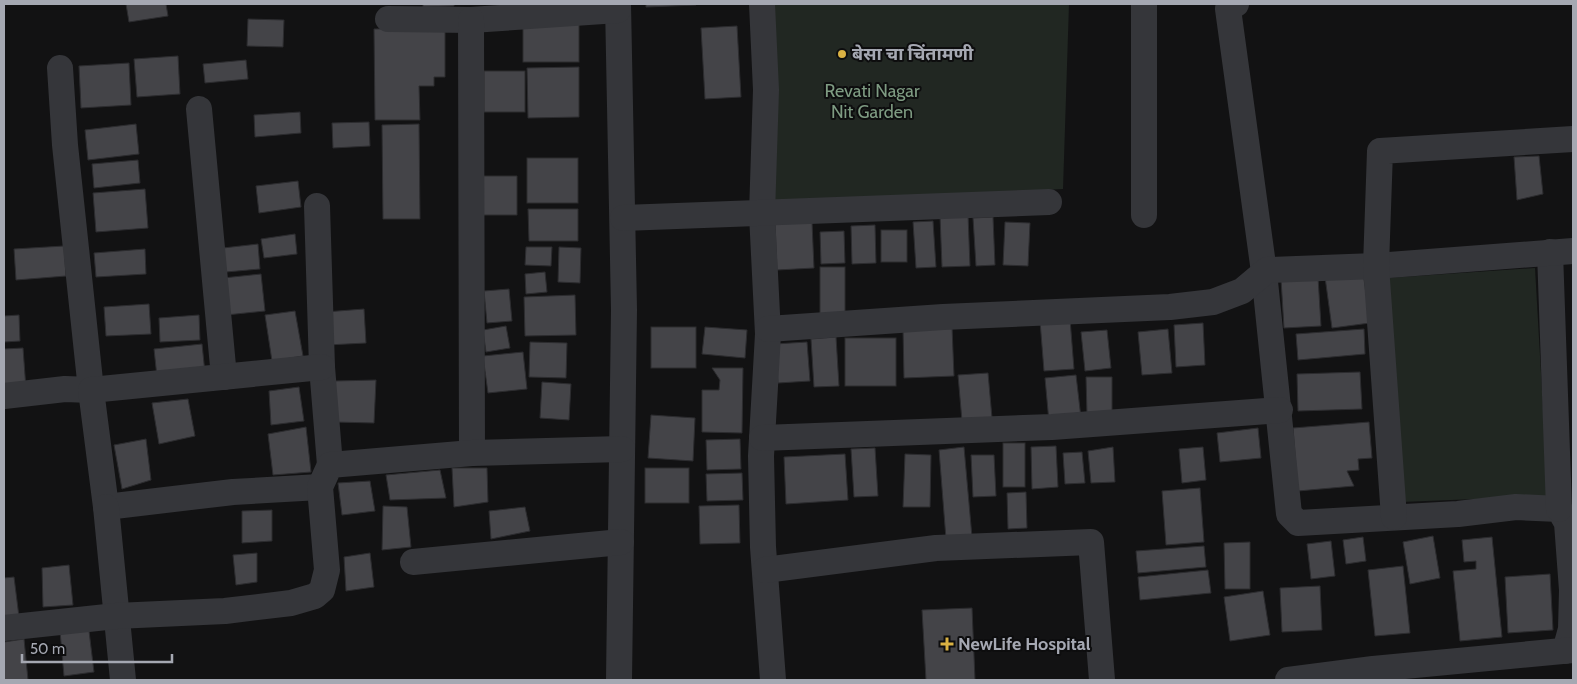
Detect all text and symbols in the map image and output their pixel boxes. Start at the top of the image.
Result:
place label: बेसा चा चिंतामणी [852,43,974,65]
marker: बेसा चा चिंतामणी [836,48,848,60]
park label: Revati Nagar Nit Garden [824,80,920,123]
scale bar [22,632,172,664]
place label: NewLife Hospital [958,633,1091,655]
marker: NewLife Hospital [940,637,954,651]
text: 50 m [30,640,65,658]

